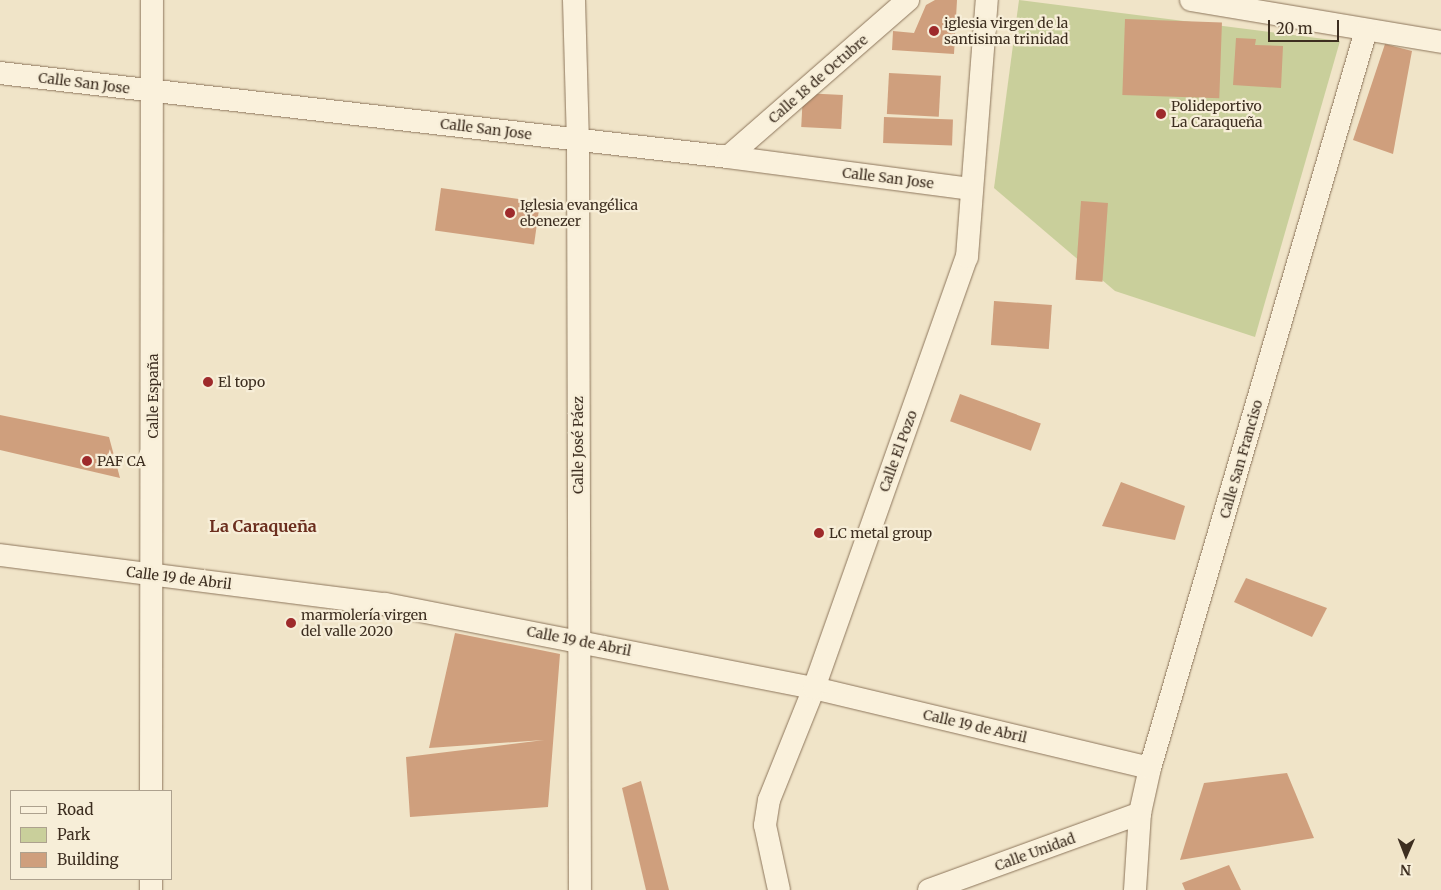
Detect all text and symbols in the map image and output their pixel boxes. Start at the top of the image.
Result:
scale bar [1271,10,1342,42]
place label: iglesia virgen de la santisima trinidad [944,15,1068,48]
text: 20 m [1276,19,1313,38]
marker: iglesia virgen de la santisima trinidad [928,25,940,37]
street label: Calle 18 de Octubre [765,31,871,127]
street label: Calle San Jose [37,69,131,97]
place label: Polideportivo La Caraqueña [1171,98,1262,130]
marker: Polideportivo La Caraqueña [1155,108,1167,120]
street label: Calle San Jose [439,115,533,143]
street label: Calle San Jose [841,164,935,192]
place label: Iglesia evangélica ebenezer [520,197,638,230]
marker: Iglesia evangélica ebenezer [504,207,516,219]
street label: Calle España [145,353,161,439]
place label: El topo [218,374,265,390]
marker: El topo [202,376,214,388]
street label: Calle José Páez [570,396,586,494]
street label: Calle San Franciso [1216,398,1266,520]
street label: Calle El Pozo [876,408,920,494]
place label: PAF CA [97,453,146,469]
marker: PAF CA [81,455,93,467]
district label: La Caraqueña [209,516,317,536]
place label: LC metal group [829,525,932,541]
marker: LC metal group [813,527,825,539]
street label: Calle 19 de Abril [125,563,233,593]
place label: marmolería virgen del valle 2020 [301,607,427,640]
marker: marmolería virgen del valle 2020 [285,617,297,629]
street label: Calle 19 de Abril [525,623,633,659]
street label: Calle 19 de Abril [921,706,1029,746]
legend [10,790,172,880]
text: Road [57,800,93,819]
text: Park [57,825,90,844]
street label: Calle Unidad [992,830,1078,874]
north arrow [1381,830,1431,880]
text: Building [57,850,119,869]
text: N [1400,861,1411,879]

